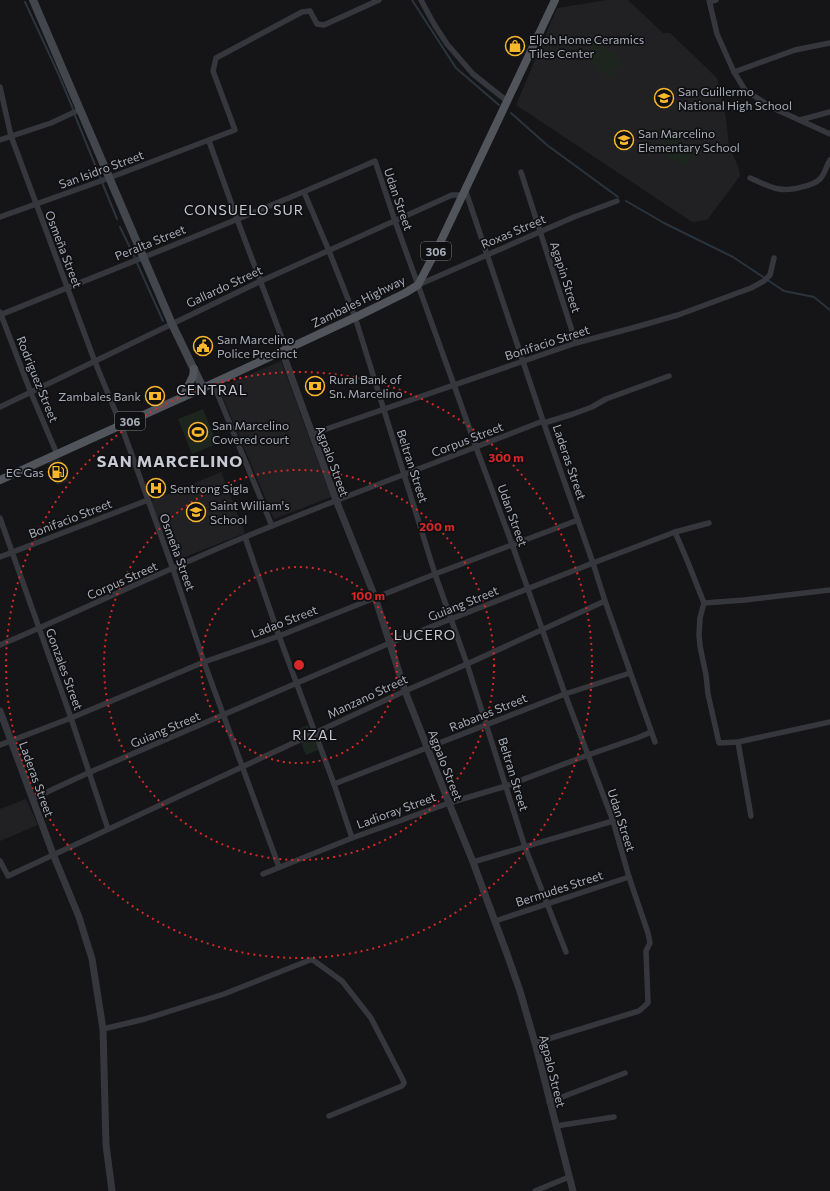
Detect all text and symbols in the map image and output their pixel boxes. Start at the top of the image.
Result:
place label: Eljoh Home Ceramics Tiles Center [529,32,644,60]
shop icon: Eljoh Home Ceramics Tiles Center [504,35,526,57]
place label: San Guillermo National High School [678,84,792,112]
school or university icon: San Guillermo National High School [653,87,675,109]
place label: San Marcelino Elementary School [638,126,740,154]
school or university icon: San Marcelino Elementary School [613,129,635,151]
street label: San Isidro Street [57,147,145,191]
street label: Udan Street [382,166,416,232]
district label: CONSUELO SUR [184,201,304,218]
street label: Osmeña Street [43,208,85,290]
street label: Roxas Street [479,211,548,251]
street label: Peralta Street [113,221,187,263]
street label: Agapin Street [548,240,584,314]
road number: 306 [421,242,451,260]
street label: Gallardo Street [184,262,264,310]
street label: Zambales Highway [309,272,407,330]
street label: Bonifacio Street [503,322,591,362]
place label: San Marcelino Police Precinct [217,332,297,360]
street label: Rodriguez Street [14,334,62,424]
public building icon: San Marcelino Police Precinct [192,335,214,357]
place label: Rural Bank of Sn. Marcelino [329,372,403,400]
bank icon: Rural Bank of Sn. Marcelino [304,375,326,397]
district label: CENTRAL [176,381,248,398]
bank icon: Zambales Bank [144,385,166,407]
place label: Zambales Bank [58,389,141,403]
road number: 306 [115,412,145,430]
place label: San Marcelino Covered court [212,418,289,446]
street label: Corpus Street [429,419,505,459]
sports icon: San Marcelino Covered court [187,421,209,443]
street label: Laderas Street [551,422,590,502]
street label: Agpalo Street [314,424,352,498]
street label: Beltran Street [395,428,431,504]
text: 300 m [488,450,524,464]
district label: SAN MARCELINO [97,451,243,470]
fuel station icon: EC Gas [47,461,69,483]
place label: EC Gas [6,465,44,479]
hospital icon: Sentrong Sigla [145,477,167,499]
place label: Sentrong Sigla [170,481,249,495]
street label: Udan Street [495,482,531,548]
street label: Bonifacio Street [26,496,114,540]
place label: Saint William's School [210,498,290,526]
school or university icon: Saint William's School [185,501,207,523]
street label: Osmeña Street [157,511,199,593]
text: 200 m [419,519,455,533]
street label: Corpus Street [85,558,159,602]
street label: Guiang Street [426,583,500,623]
text: 100 m [351,588,385,602]
street label: Ladao Street [249,602,319,640]
street label: Gonzales Street [44,626,86,712]
district label: LUCERO [394,626,456,643]
centre of rings [292,658,306,672]
street label: Manzano Street [325,671,409,721]
street label: Rabanes Street [447,690,529,734]
street label: Guiang Street [128,708,202,750]
district label: RIZAL [292,726,338,743]
street label: Agpalo Street [426,728,466,802]
street label: Beltran Street [496,736,532,813]
street label: Laderas Street [17,739,57,819]
street label: Udan Street [605,787,639,853]
street label: Ladioray Street [354,789,438,831]
street label: Bermudes Street [514,867,604,909]
street label: Agpalo Street [537,1033,569,1109]

